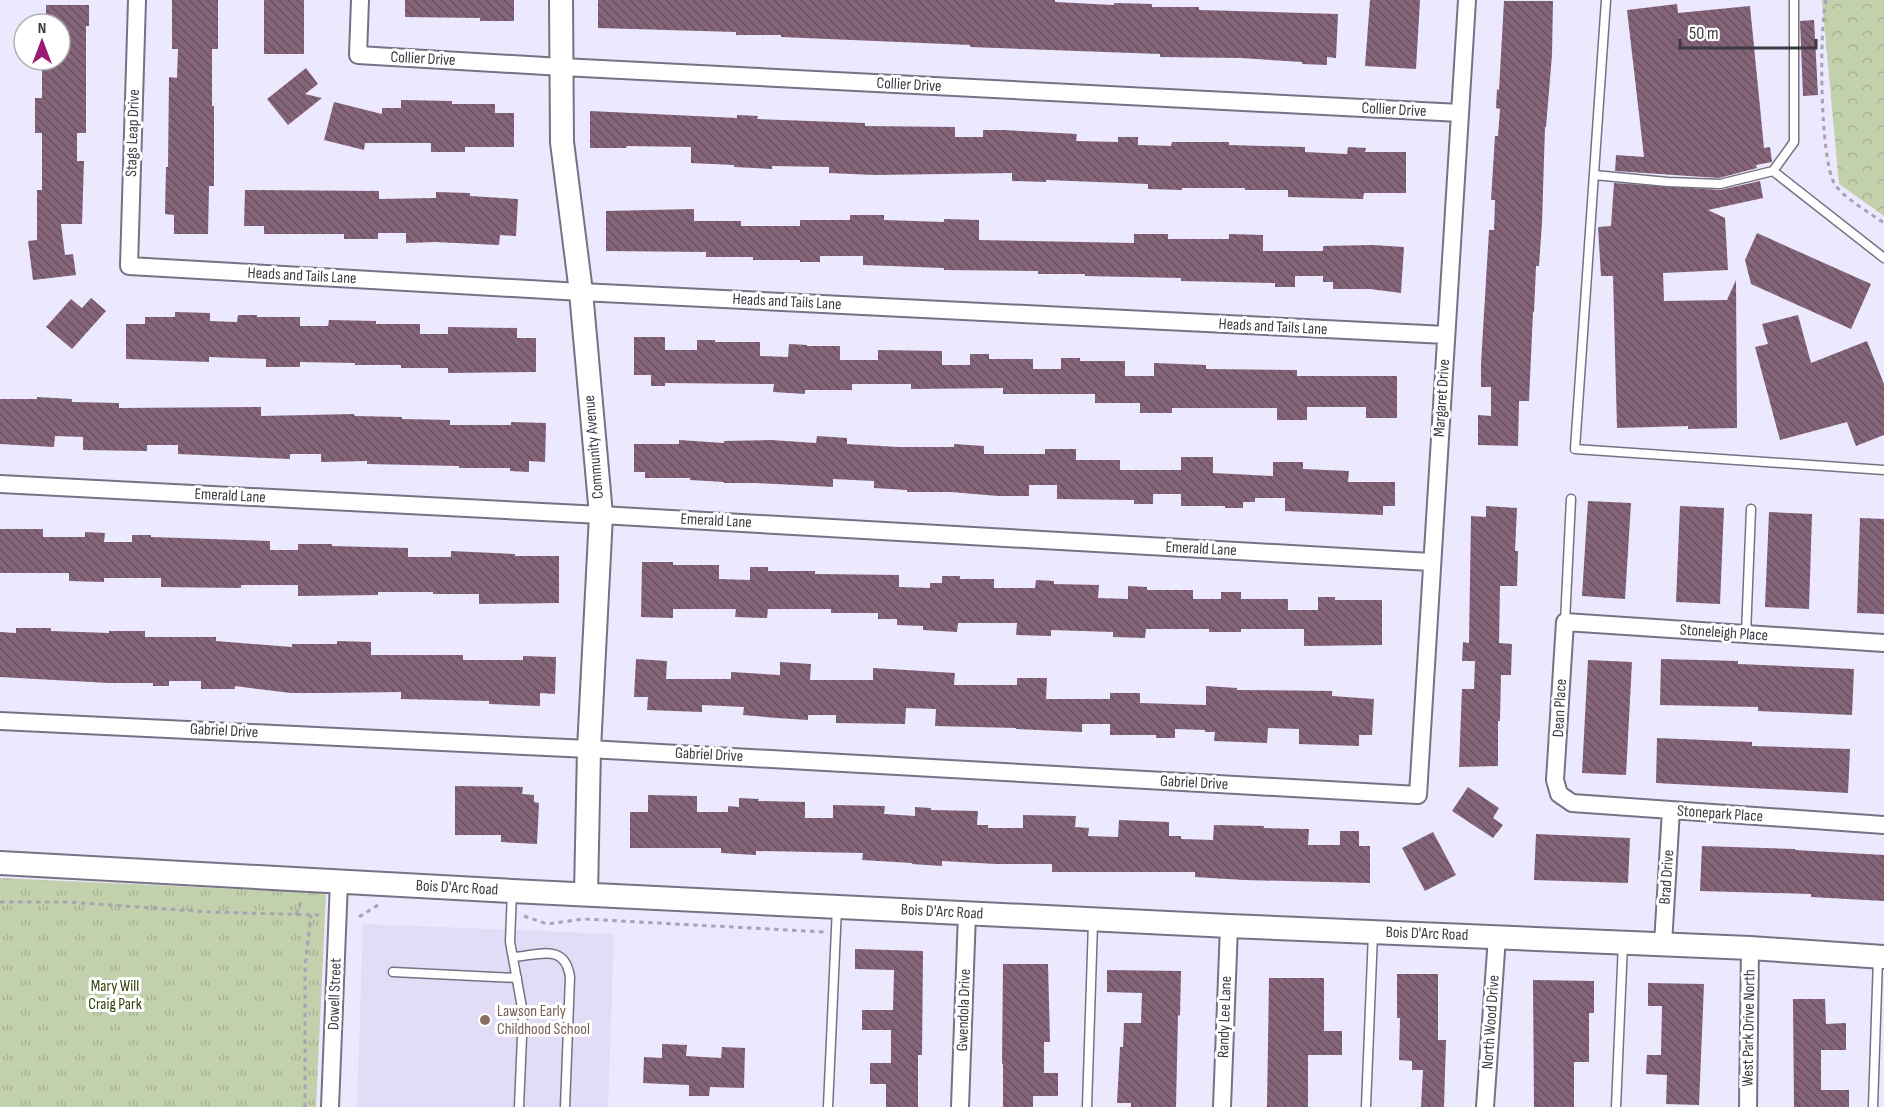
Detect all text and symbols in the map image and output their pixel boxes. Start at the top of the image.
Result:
north arrow [12,12,72,72]
scale bar [1680,12,1816,50]
text: N [38,19,46,38]
text: 50 m [1689,23,1719,44]
street label: Collier Drive [390,48,456,70]
street label: Collier Drive [876,74,942,96]
street label: Stags Leap Drive [122,89,144,177]
street label: Collier Drive [1361,99,1427,121]
street label: Heads and Tails Lane [247,264,357,288]
street label: Heads and Tails Lane [732,290,842,314]
street label: Heads and Tails Lane [1218,315,1328,339]
street label: Margaret Drive [1430,358,1454,438]
street label: Community Avenue [580,394,608,500]
street label: Emerald Lane [194,485,266,507]
street label: Emerald Lane [680,510,752,532]
street label: Emerald Lane [1165,538,1237,560]
street label: Stoneleigh Place [1679,620,1769,646]
street label: Dean Place [1549,678,1571,738]
street label: Gabriel Drive [189,720,259,742]
street label: Gabriel Drive [674,744,744,766]
street label: Gabriel Drive [1159,772,1229,794]
street label: Stonepark Place [1676,802,1764,826]
street label: Brad Drive [1656,849,1678,905]
street label: Bois D'Arc Road [415,876,499,900]
street label: Bois D'Arc Road [900,900,984,924]
street label: Bois D'Arc Road [1385,923,1469,945]
street label: Dowell Street [324,958,346,1030]
street label: Gwendola Drive [953,968,975,1052]
street label: West Park Drive North [1738,969,1760,1087]
street label: North Wood Drive [1478,974,1504,1070]
street label: Randy Lee Lane [1214,976,1236,1058]
park label: Mary Will Craig Park [88,977,142,1014]
place label: Lawson Early Childhood School [497,1002,590,1039]
marker: Lawson Early Childhood School [478,1013,492,1027]

